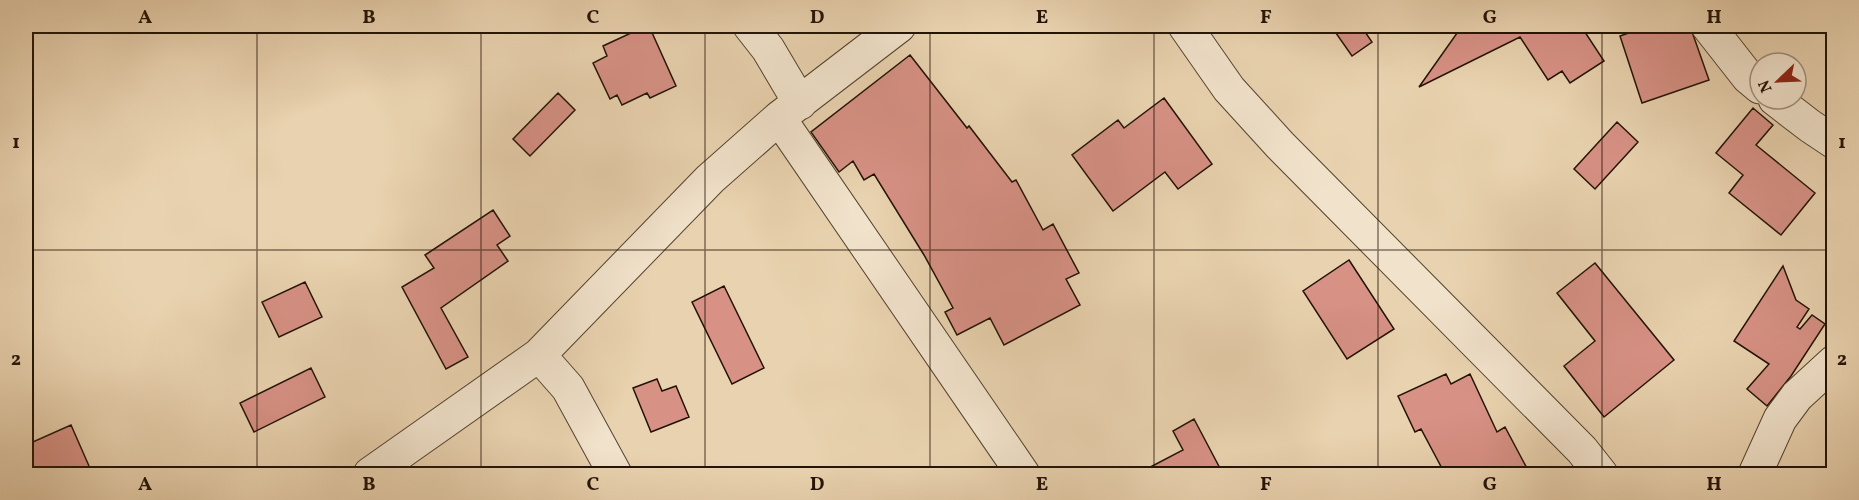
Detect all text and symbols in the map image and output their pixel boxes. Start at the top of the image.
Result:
text: A [138,4,152,32]
text: B [362,4,376,32]
text: C [587,4,600,32]
text: D [810,4,824,32]
text: E [1036,4,1048,32]
text: F [1260,4,1272,32]
text: G [1483,4,1497,32]
text: H [1706,4,1722,32]
north arrow [1748,51,1808,111]
text: N [1753,76,1778,96]
text: 1 [12,129,20,157]
text: 1 [1838,129,1846,157]
text: 2 [11,346,21,374]
text: 2 [1837,346,1847,374]
text: A [138,471,152,499]
text: B [362,471,376,499]
text: C [587,471,600,499]
text: D [810,471,824,499]
text: E [1036,471,1048,499]
text: F [1260,471,1272,499]
text: G [1483,471,1497,499]
text: H [1706,471,1722,499]

